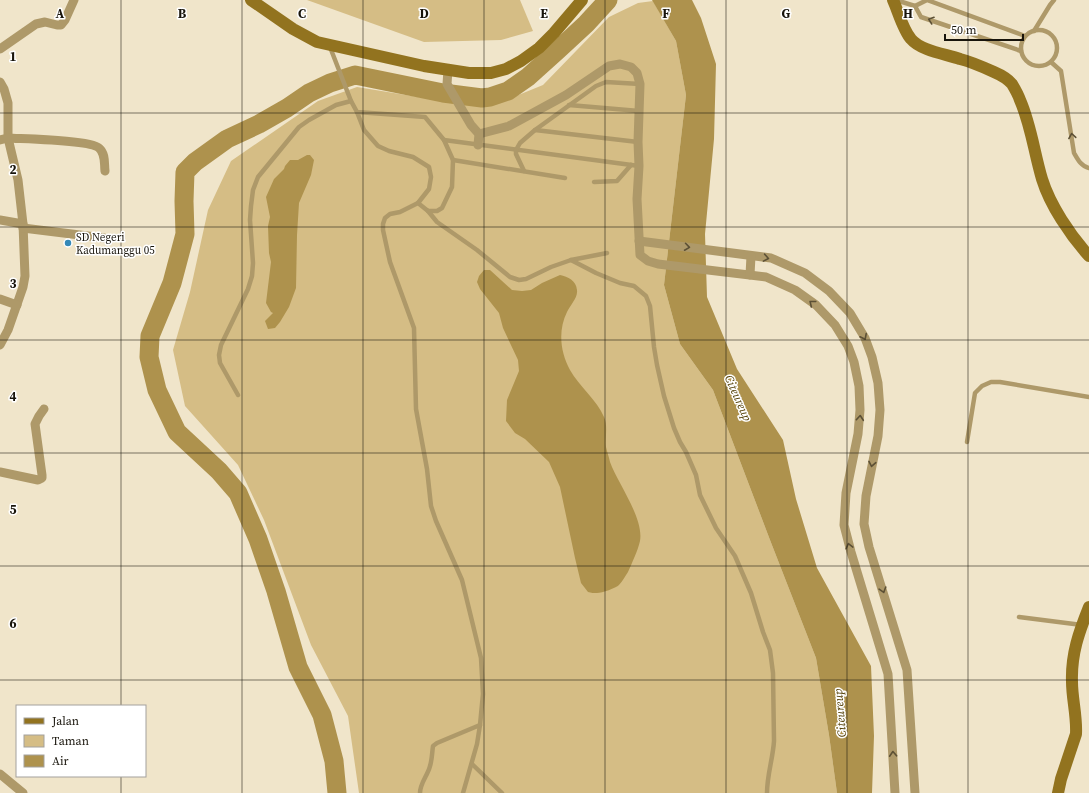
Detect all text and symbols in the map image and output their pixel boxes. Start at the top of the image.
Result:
text: A [56,5,65,22]
text: B [178,5,187,22]
text: C [298,5,306,22]
text: D [419,5,429,22]
text: E [540,5,548,22]
text: F [662,5,670,22]
text: G [782,5,791,22]
text: H [903,5,913,22]
one-way arrow [928,16,935,25]
scale bar [945,16,1023,42]
text: 50 m [951,22,977,38]
text: 1 [9,48,17,65]
one-way arrow [1068,133,1076,139]
text: 2 [9,161,17,178]
place label: SD Negeri Kadumanggu 05 [76,230,155,258]
marker: SD Negeri Kadumanggu 05 [63,238,73,248]
one-way arrow [684,242,690,251]
one-way arrow [763,253,769,262]
text: 3 [9,275,17,292]
one-way arrow [810,300,817,307]
one-way arrow [859,332,867,340]
water label: Citeureup [721,372,755,424]
text: 4 [9,388,17,405]
one-way arrow [855,415,864,421]
one-way arrow [868,460,877,467]
text: 5 [9,501,17,518]
one-way arrow [846,543,854,549]
one-way arrow [878,587,887,594]
text: 6 [9,615,17,632]
water label: Citeureup [830,688,850,738]
legend [16,705,146,777]
text: Jalan [51,713,79,729]
text: Taman [52,733,89,749]
one-way arrow [889,751,898,757]
text: Air [52,753,69,769]

